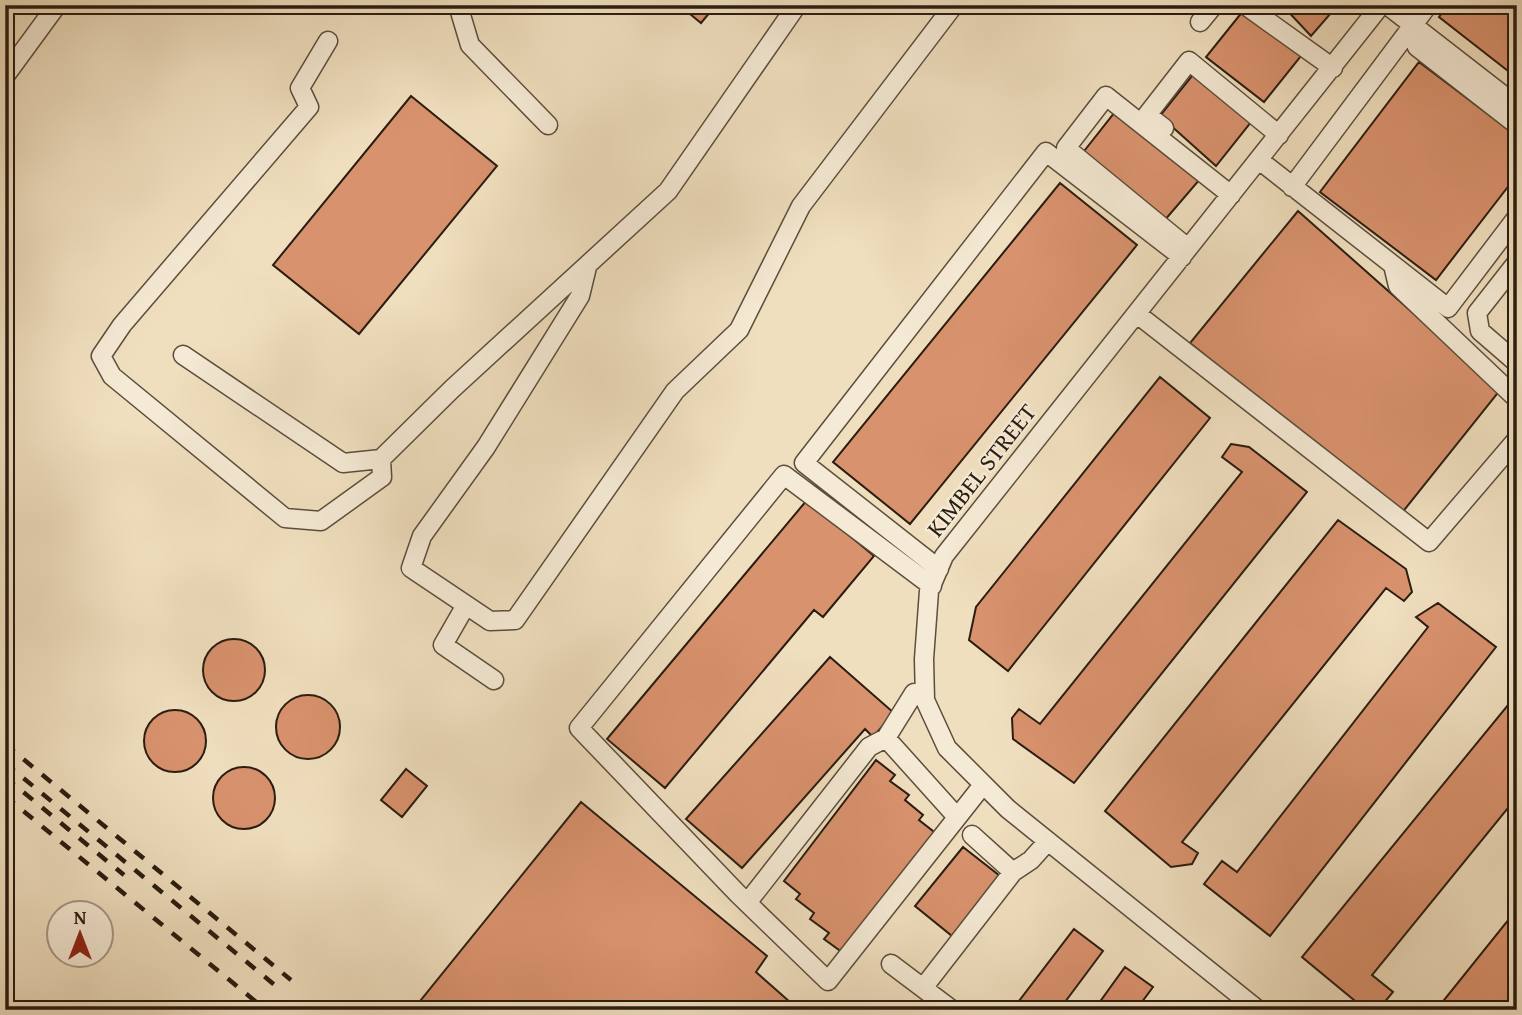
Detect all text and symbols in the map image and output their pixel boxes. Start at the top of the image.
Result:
street label: KIMBEL STREET [918,396,1044,544]
north arrow [46,900,116,970]
text: N [74,903,87,931]

